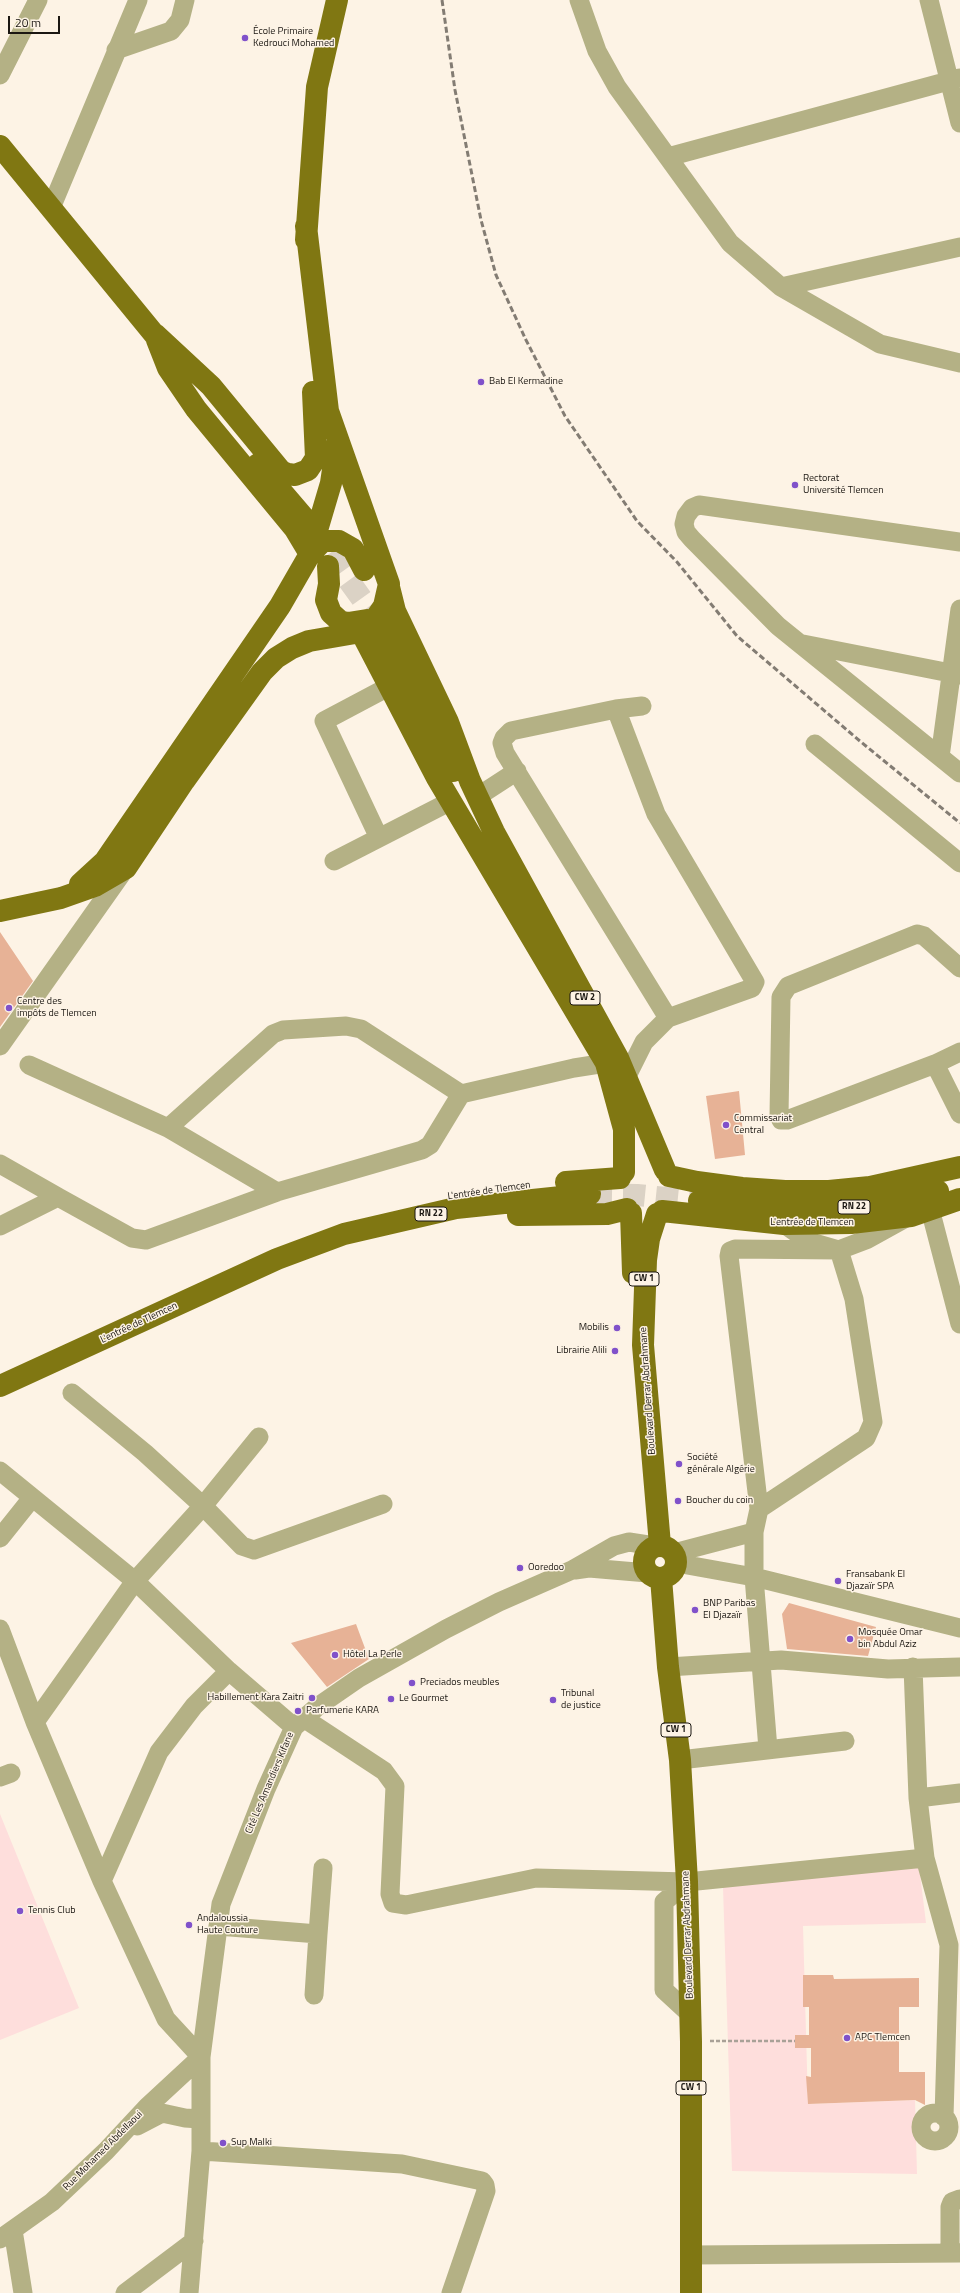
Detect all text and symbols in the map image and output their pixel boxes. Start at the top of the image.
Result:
scale bar [10,8,62,34]
text: 20 m [15,13,41,32]
place label: École Primaire Kedrouci Mohamed [253,26,334,50]
marker: École Primaire Kedrouci Mohamed [240,33,250,43]
place label: Bab El Kermadine [489,376,563,388]
marker: Bab El Kermadine [476,377,486,387]
place label: Rectorat Université Tlemcen [803,473,884,496]
marker: Rectorat Université Tlemcen [790,480,800,490]
road number: CW 2 [570,991,600,1005]
place label: Centre des impôts de Tlemcen [17,996,97,1020]
marker: Centre des impôts de Tlemcen [4,1003,14,1013]
place label: Commissariat Central [734,1113,792,1136]
marker: Commissariat Central [721,1120,731,1130]
street label: L'entrée de Tlemcen [447,1179,531,1203]
road number: RN 22 [838,1200,870,1214]
road number: RN 22 [415,1207,447,1221]
street label: L'entrée de Tlemcen [770,1217,854,1229]
road number: CW 1 [629,1272,659,1286]
street label: L'entrée de Tlemcen [99,1300,179,1346]
place label: Mobilis [579,1322,609,1334]
marker: Mobilis [612,1323,622,1333]
street label: Boulevard Derrar Abdrahmane [638,1327,658,1455]
place label: Librairie Alili [556,1345,607,1357]
marker: Librairie Alili [610,1346,620,1356]
place label: Société générale Algérie [687,1452,755,1476]
marker: Société générale Algérie [674,1459,684,1469]
place label: Boucher du coin [686,1495,753,1507]
marker: Boucher du coin [673,1496,683,1506]
place label: Ooredoo [528,1562,564,1574]
marker: Ooredoo [515,1563,525,1573]
place label: Fransabank El Djazaïr SPA [846,1569,905,1592]
marker: Fransabank El Djazaïr SPA [833,1576,843,1586]
place label: BNP Paribas El Djazaïr [703,1598,756,1622]
marker: BNP Paribas El Djazaïr [690,1605,700,1615]
place label: Mosquée Omar bin Abdul Aziz [858,1627,923,1650]
marker: Mosquée Omar bin Abdul Aziz [845,1634,855,1644]
place label: Hôtel La Perle [343,1649,402,1661]
marker: Hôtel La Perle [330,1650,340,1660]
place label: Preciados meubles [420,1677,499,1689]
marker: Preciados meubles [407,1678,417,1688]
place label: Tribunal de justice [561,1688,601,1712]
place label: Habillement Kara Zaitri [208,1692,304,1704]
marker: Habillement Kara Zaitri [307,1693,317,1703]
place label: Le Gourmet [399,1693,448,1705]
marker: Le Gourmet [386,1694,396,1704]
marker: Tribunal de justice [548,1695,558,1705]
place label: Parfumerie KARA [306,1705,379,1717]
marker: Parfumerie KARA [293,1706,303,1716]
road number: CW 1 [661,1723,691,1737]
street label: Cité Les Amandiers Kifane [243,1730,297,1836]
street label: Boulevard Derrar Abdrahmane [680,1871,696,1999]
place label: Tennis Club [28,1905,75,1917]
marker: Tennis Club [15,1906,25,1916]
place label: Andaloussia Haute Couture [197,1913,258,1936]
marker: Andaloussia Haute Couture [184,1920,194,1930]
place label: APC Tlemcen [855,2032,910,2044]
marker: APC Tlemcen [842,2033,852,2043]
road number: CW 1 [676,2081,706,2095]
street label: Rue Mohamed Abdellaoui [61,2109,145,2193]
place label: Sup Malki [231,2137,272,2149]
marker: Sup Malki [218,2138,228,2148]

